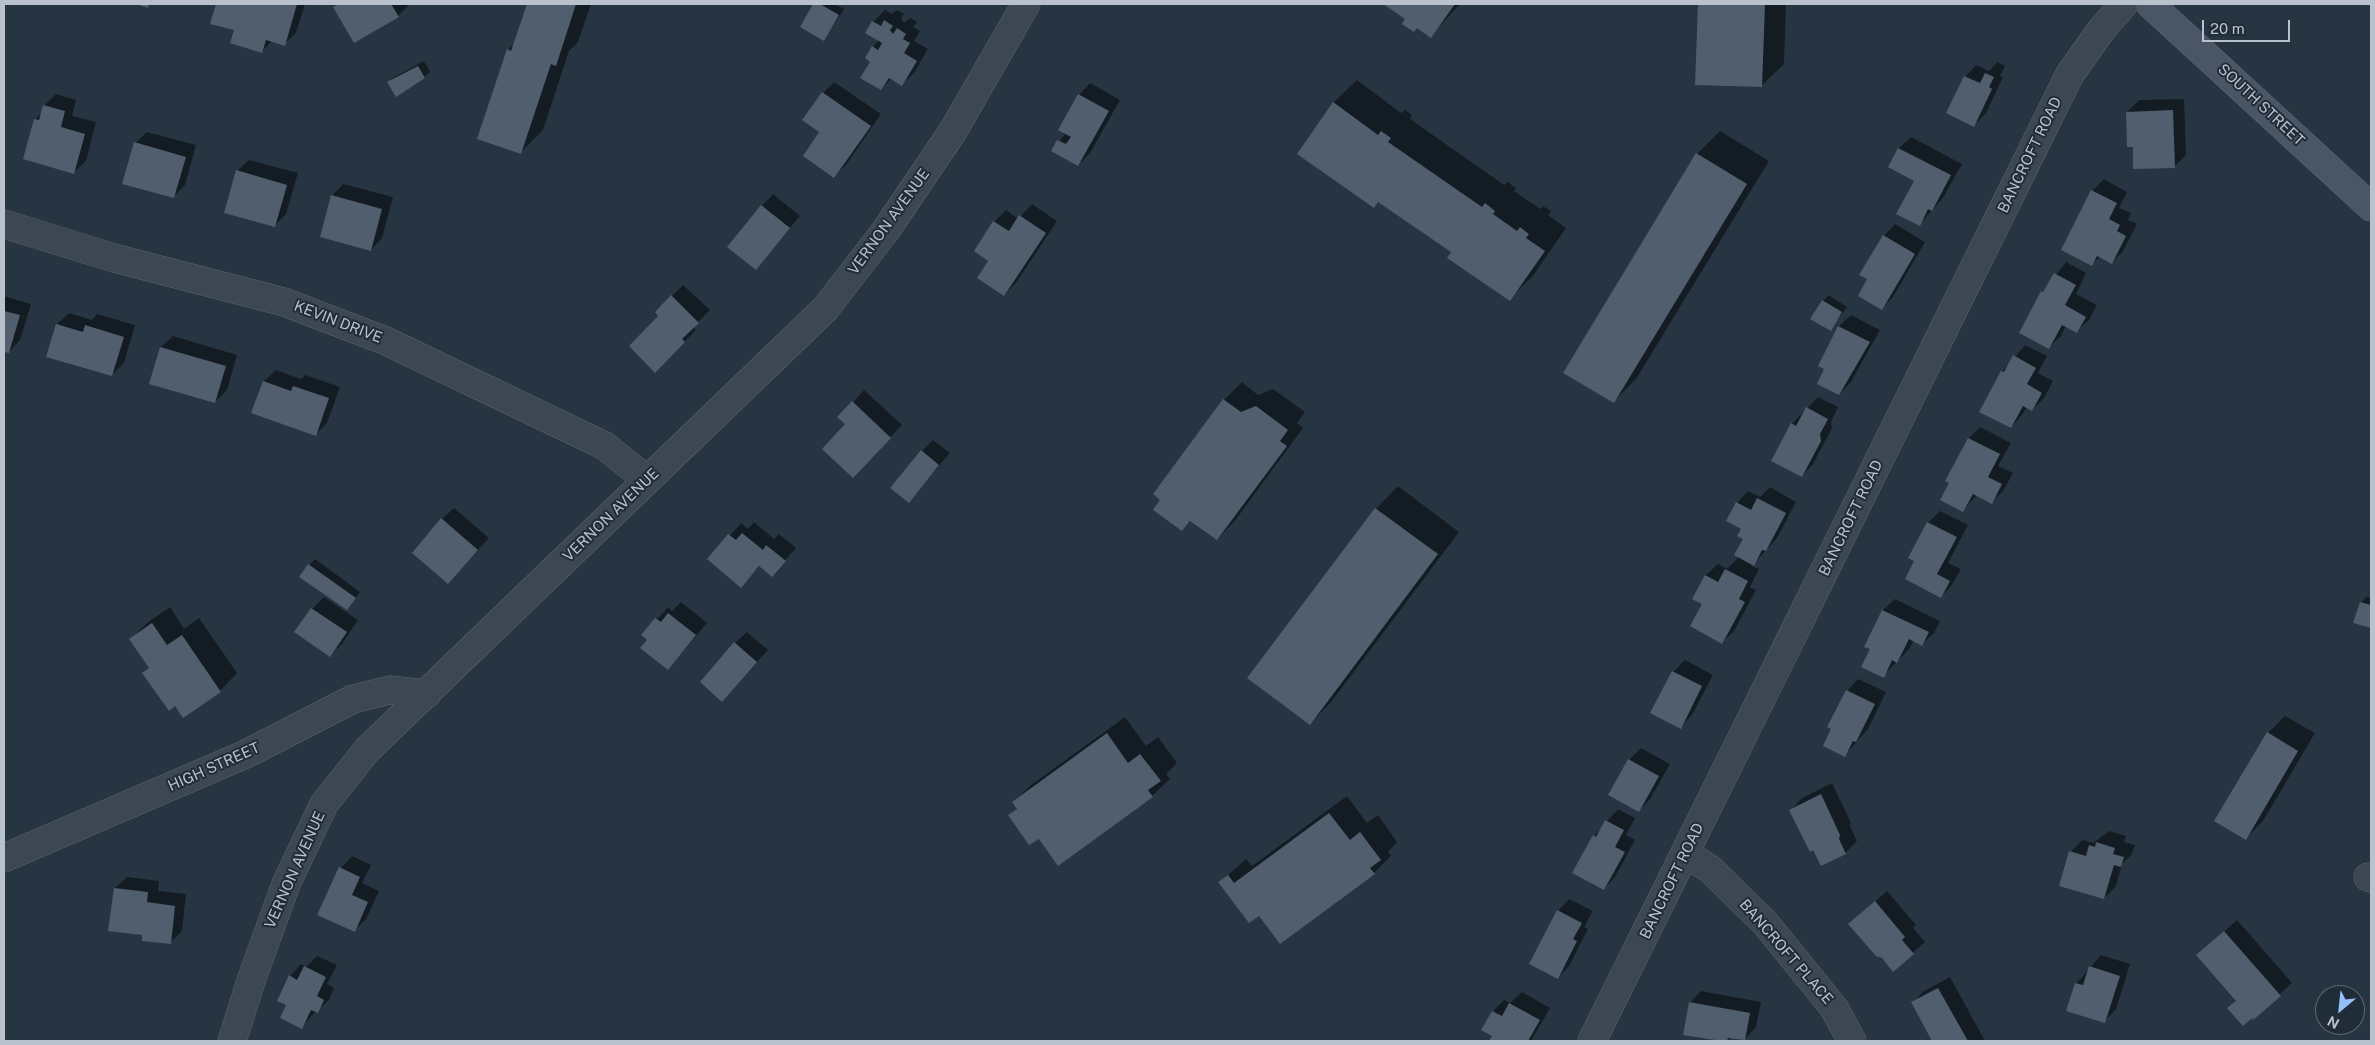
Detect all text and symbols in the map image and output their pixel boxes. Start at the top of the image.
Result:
scale bar [2205,10,2292,42]
text: 20 m [2210,20,2245,37]
street label: SOUTH STREET [2214,60,2308,150]
street label: BANCROFT ROAD [1994,94,2066,216]
street label: VERNON AVENUE [845,166,933,278]
street label: KEVIN DRIVE [291,297,385,347]
street label: BANCROFT ROAD [1815,457,1887,579]
street label: VERNON AVENUE [559,465,663,565]
street label: HIGH STREET [165,739,263,795]
street label: VERNON AVENUE [261,809,329,931]
street label: BANCROFT ROAD [1636,820,1708,942]
street label: BANCROFT PLACE [1735,896,1837,1008]
north arrow [2315,985,2365,1035]
text: N [2325,1013,2342,1032]

